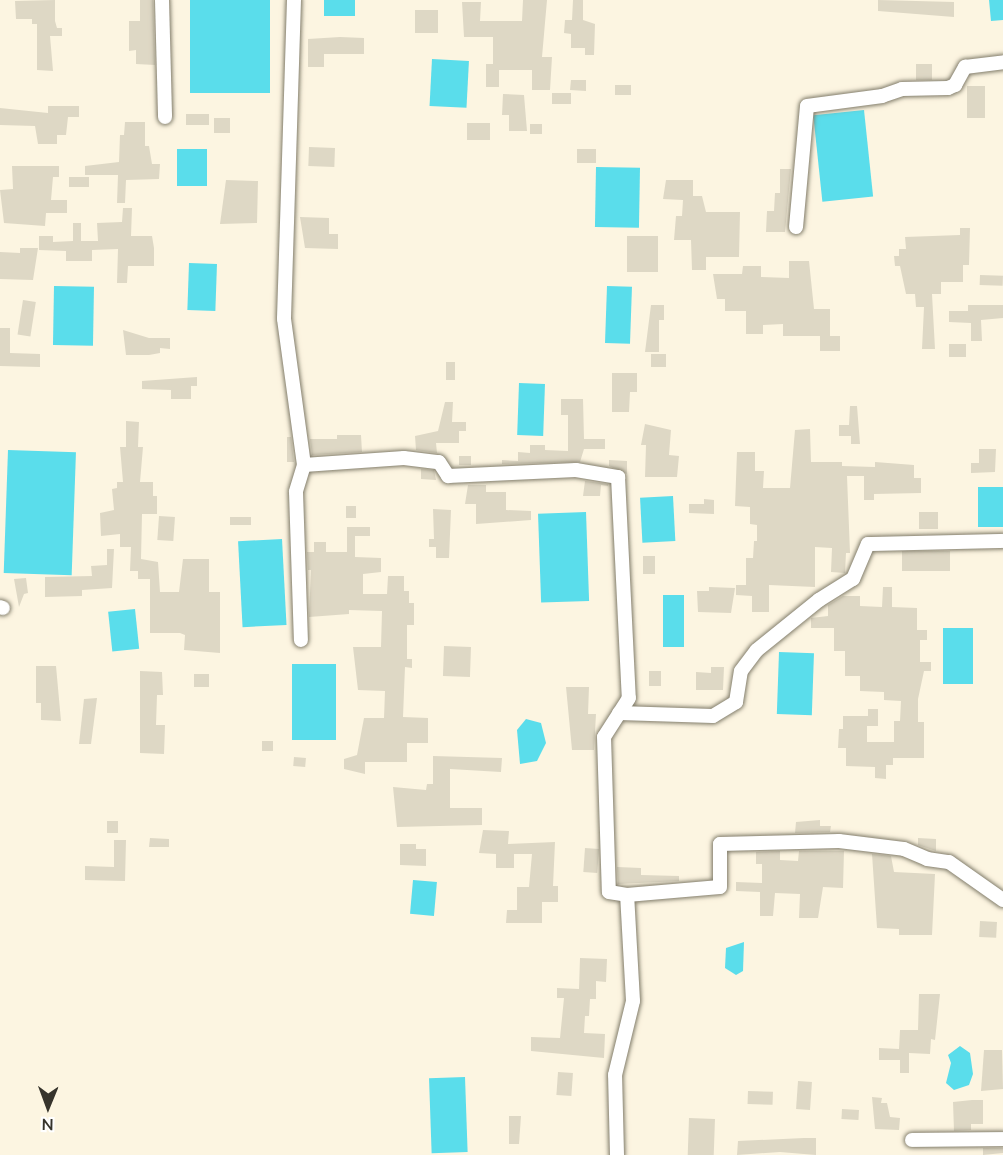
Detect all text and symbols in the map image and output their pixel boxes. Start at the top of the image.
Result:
north arrow [18,1077,78,1137]
text: N [41,1115,54,1135]

